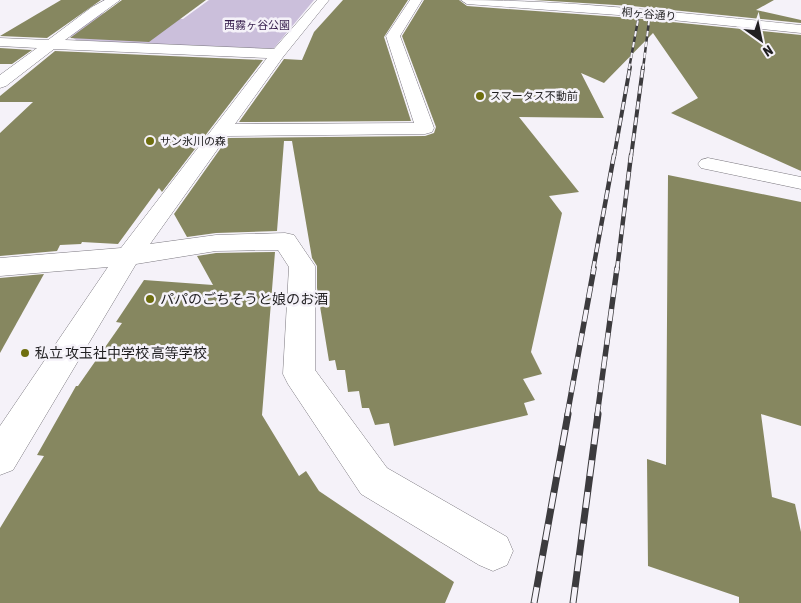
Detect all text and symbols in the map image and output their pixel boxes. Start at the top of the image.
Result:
street label: 桐ヶ谷通り [621,6,677,22]
north arrow [736,15,786,65]
park label: 西霧ヶ谷公園 [224,19,290,31]
text: N [760,42,776,60]
marker: スマータス不動前 [474,90,486,102]
place label: スマータス不動前 [490,90,578,102]
marker: サン氷川の森 [144,135,156,147]
place label: サン氷川の森 [160,135,226,147]
place label: パパのごちそうと娘のお酒 [160,291,328,307]
marker: パパのごちそうと娘のお酒 [144,293,156,305]
place label: 私立 攻玉社中学校 高等学校 [35,345,207,361]
marker: 私立 攻玉社中学校 高等学校 [19,347,31,359]

